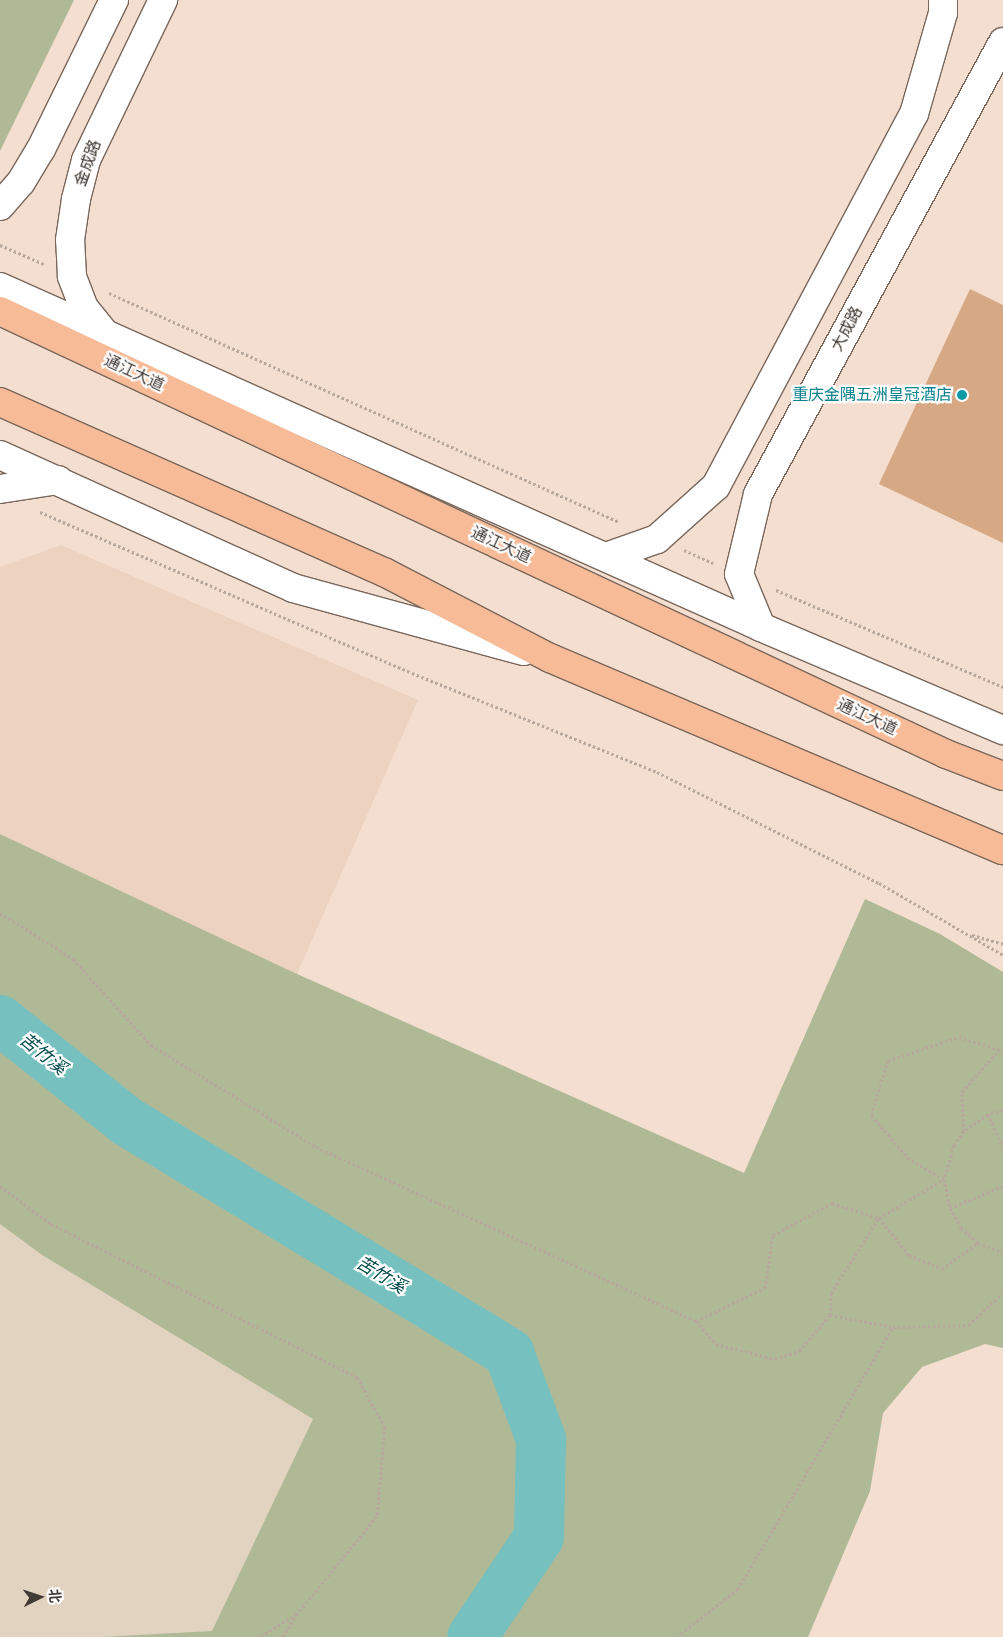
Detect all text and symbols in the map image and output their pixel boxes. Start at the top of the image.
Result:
street label: 金成路 [71,137,105,189]
street label: 大成路 [827,303,867,355]
street label: 通江大道 [101,351,167,395]
place label: 重庆金隅五洲皇冠酒店 [792,385,952,405]
marker: 重庆金隅五洲皇冠酒店 [956,389,968,401]
street label: 通江大道 [468,523,534,567]
street label: 通江大道 [834,695,900,739]
water label: 苦竹溪 [15,1029,71,1079]
water label: 苦竹溪 [352,1252,410,1298]
north arrow [15,1572,65,1622]
text: 北 [44,1588,65,1604]

